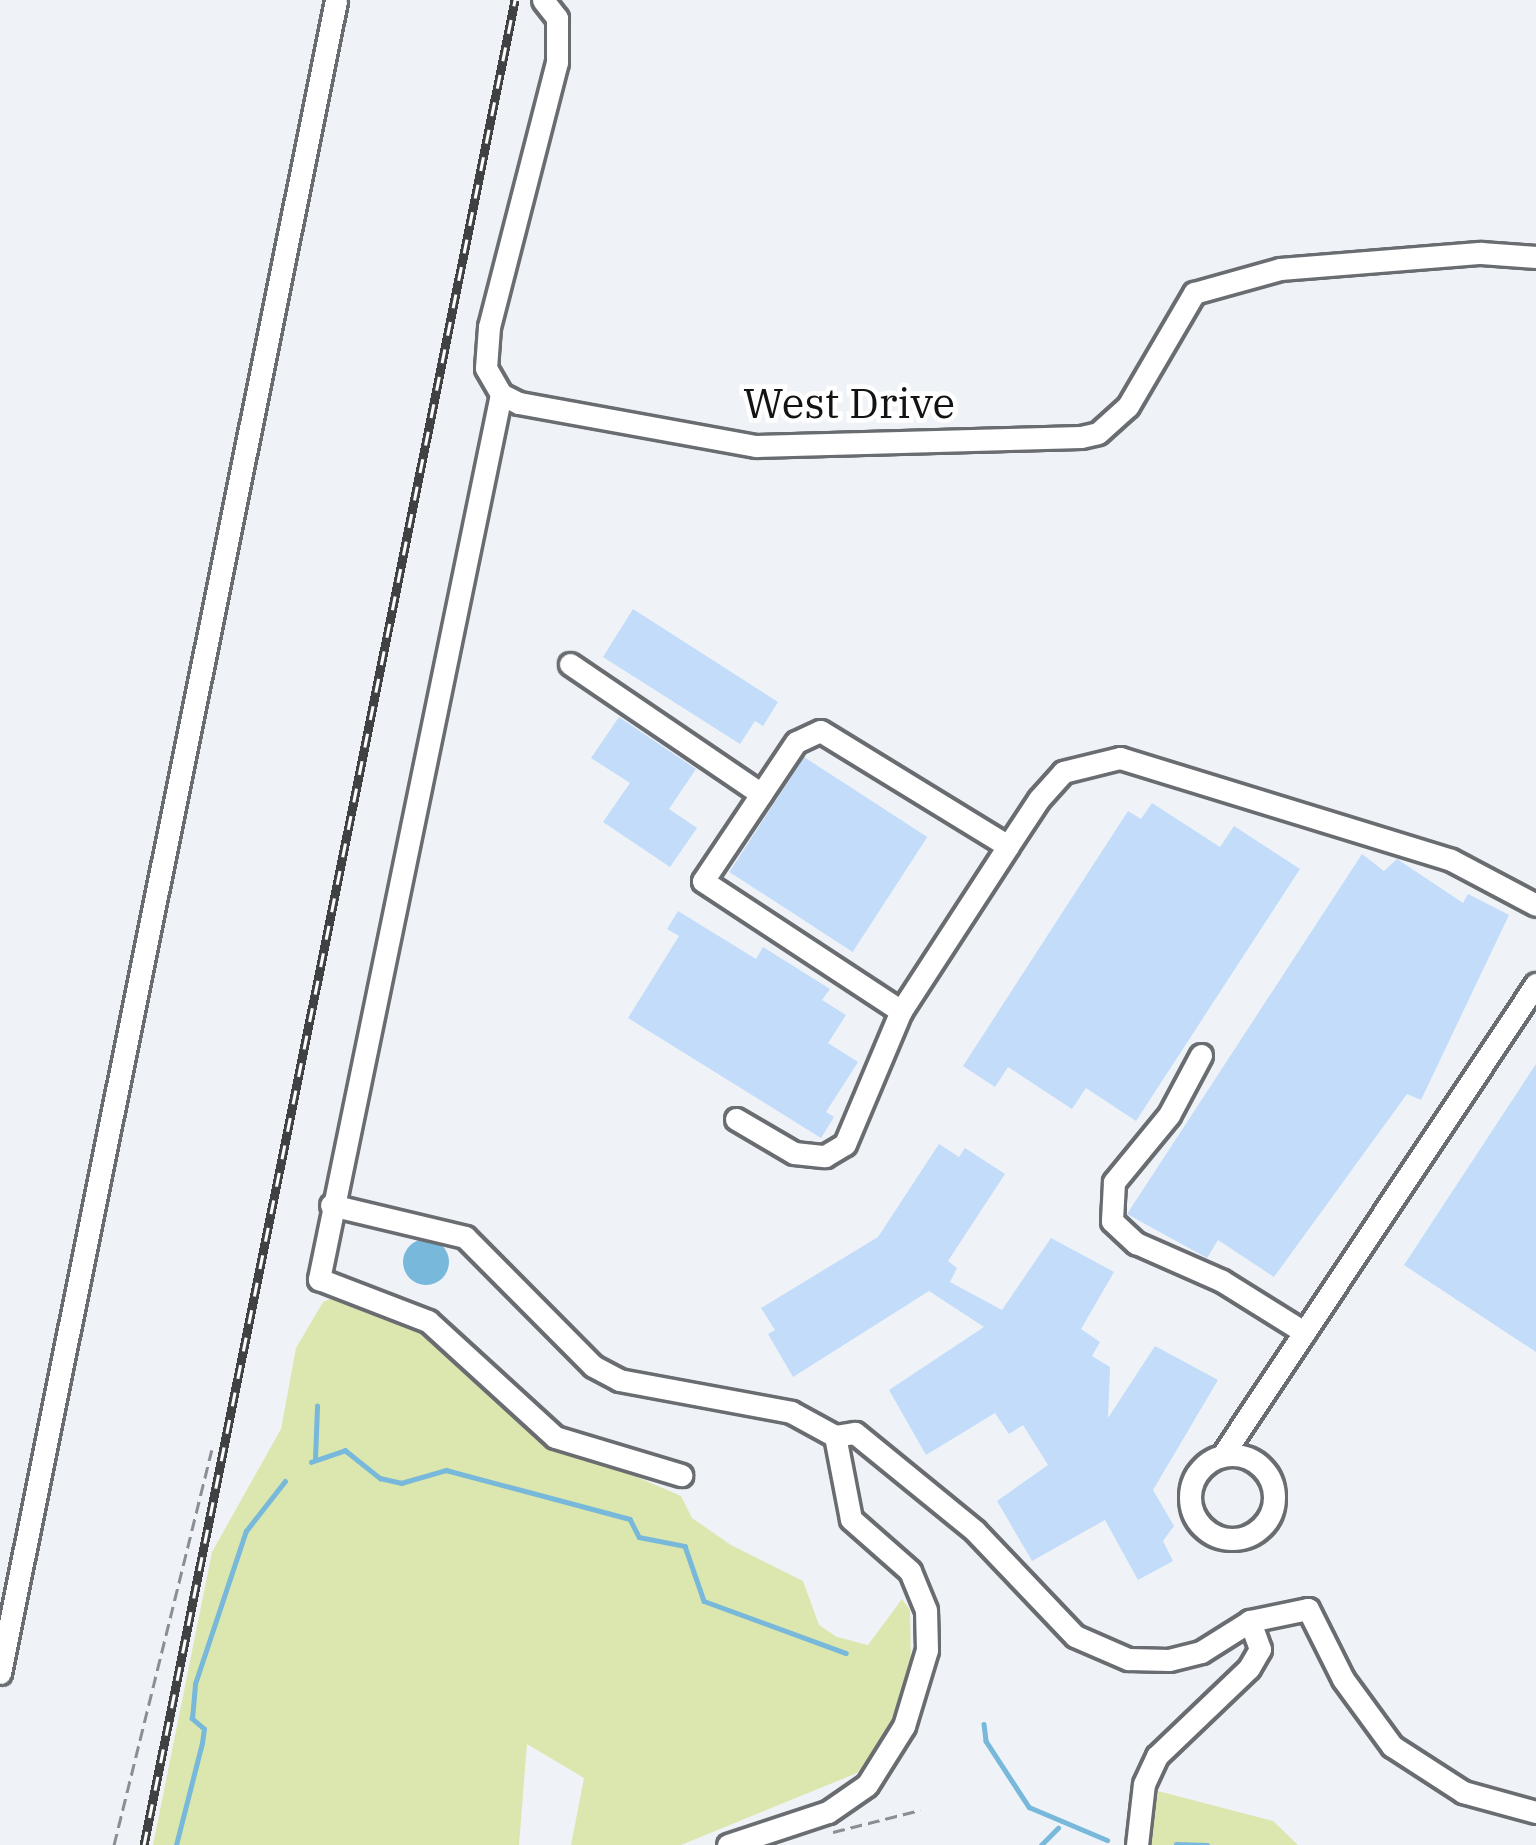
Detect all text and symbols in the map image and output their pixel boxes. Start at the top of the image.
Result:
street label: West Drive [743,378,955,428]

